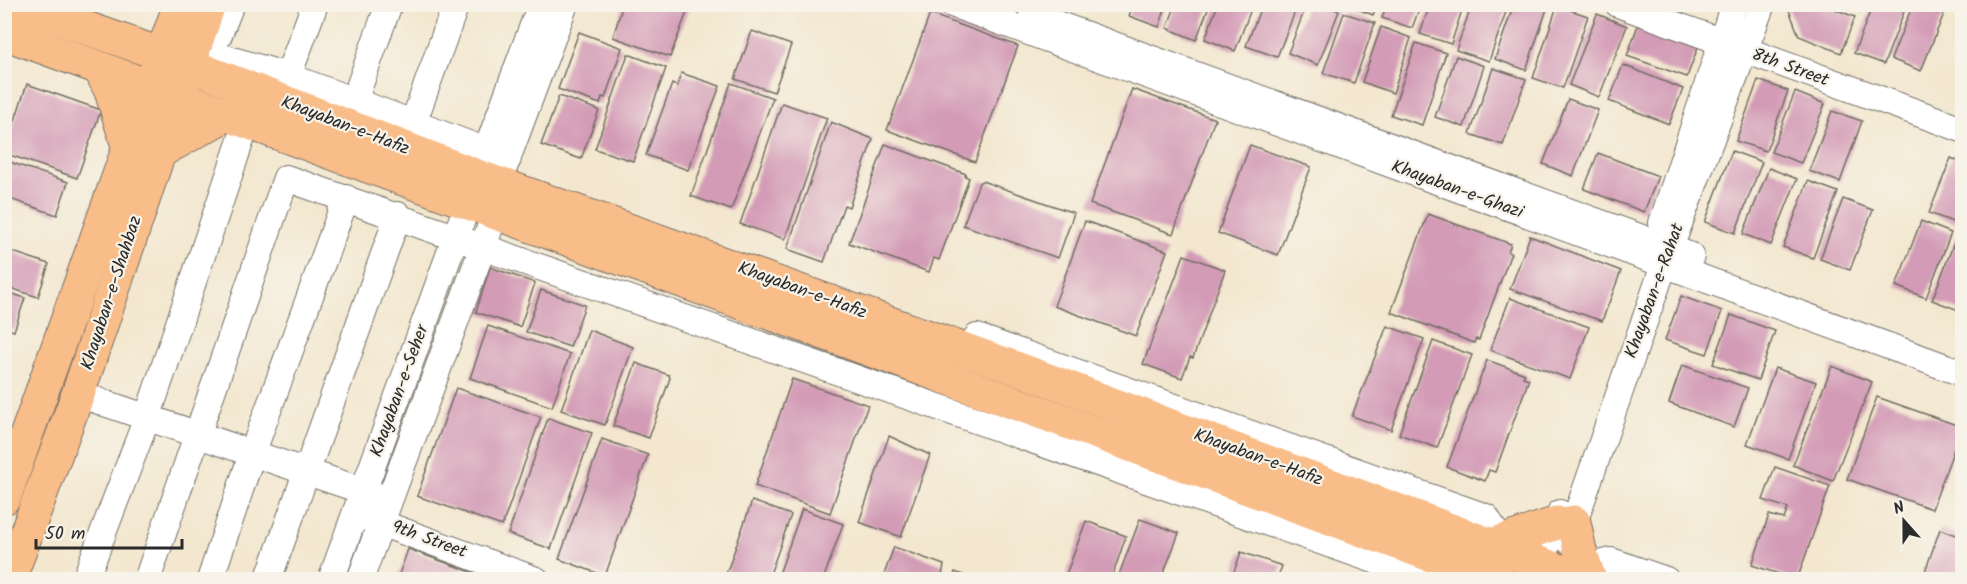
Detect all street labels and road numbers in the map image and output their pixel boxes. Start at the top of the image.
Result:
street label: 8th Street [1747,41,1834,96]
street label: Khayaban-e-Hafiz [276,88,414,164]
street label: Khayaban-e-Ghazi [1387,153,1528,228]
street label: Khayaban-e-Shahbaz [73,212,151,374]
street label: Khayaban-e-Rahat [1617,218,1693,363]
street label: Khayaban-e-Hafiz [733,254,871,328]
street label: Khayaban-e-Seher [363,320,438,461]
street label: Khayaban-e-Hafiz [1189,421,1327,495]
street label: 9th Street [387,513,472,567]

